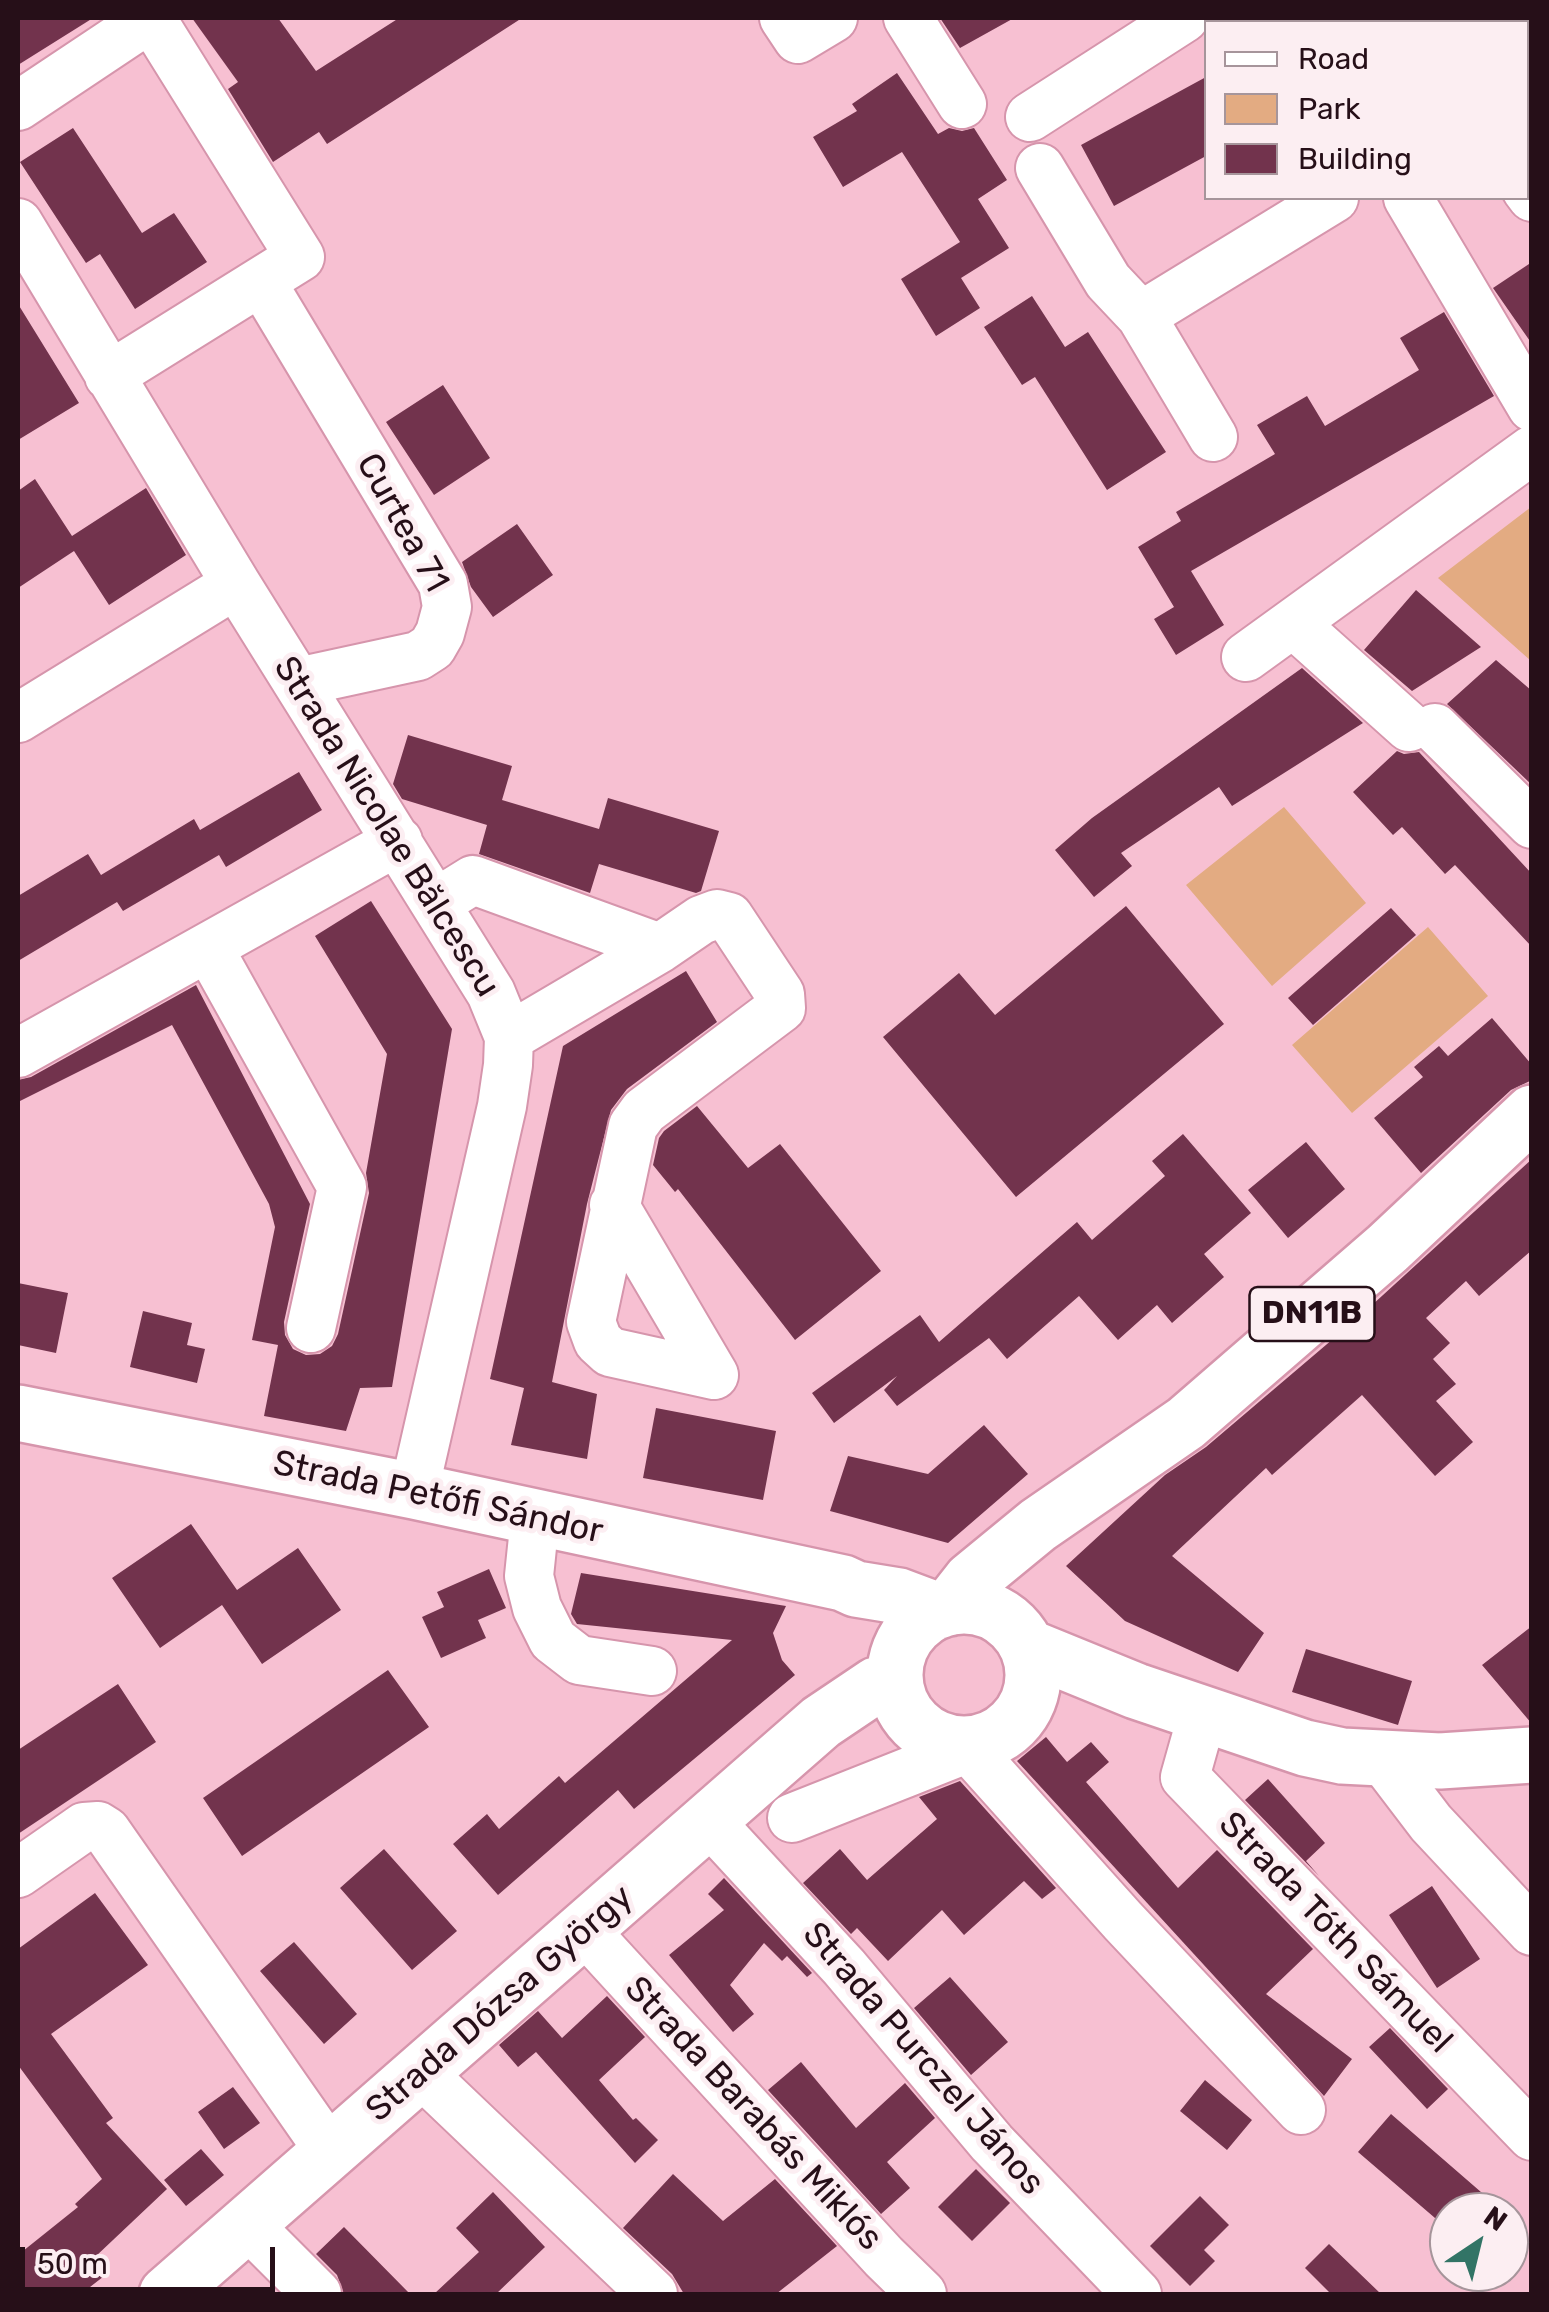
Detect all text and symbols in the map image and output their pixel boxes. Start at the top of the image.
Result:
legend [1204,20,1529,200]
text: Road [1298,41,1369,77]
text: Park [1298,91,1360,127]
text: Building [1298,141,1412,177]
street label: Curtea 71 [347,446,457,600]
street label: Strada Nicolae Bălcescu [264,649,508,1005]
road number: DN11B [1250,1287,1374,1341]
street label: Strada Petőfi Sándor [269,1443,607,1553]
street label: Strada Tóth Sámuel [1209,1804,1461,2062]
street label: Strada Dózsa György [358,1877,642,2131]
street label: Strada Purczel János [793,1914,1053,2204]
street label: Strada Barabás Miklós [615,1968,891,2260]
north arrow [1429,2192,1529,2292]
text: N [1478,2199,1513,2238]
scale bar [25,2227,280,2289]
text: 50 m [37,2246,108,2282]

